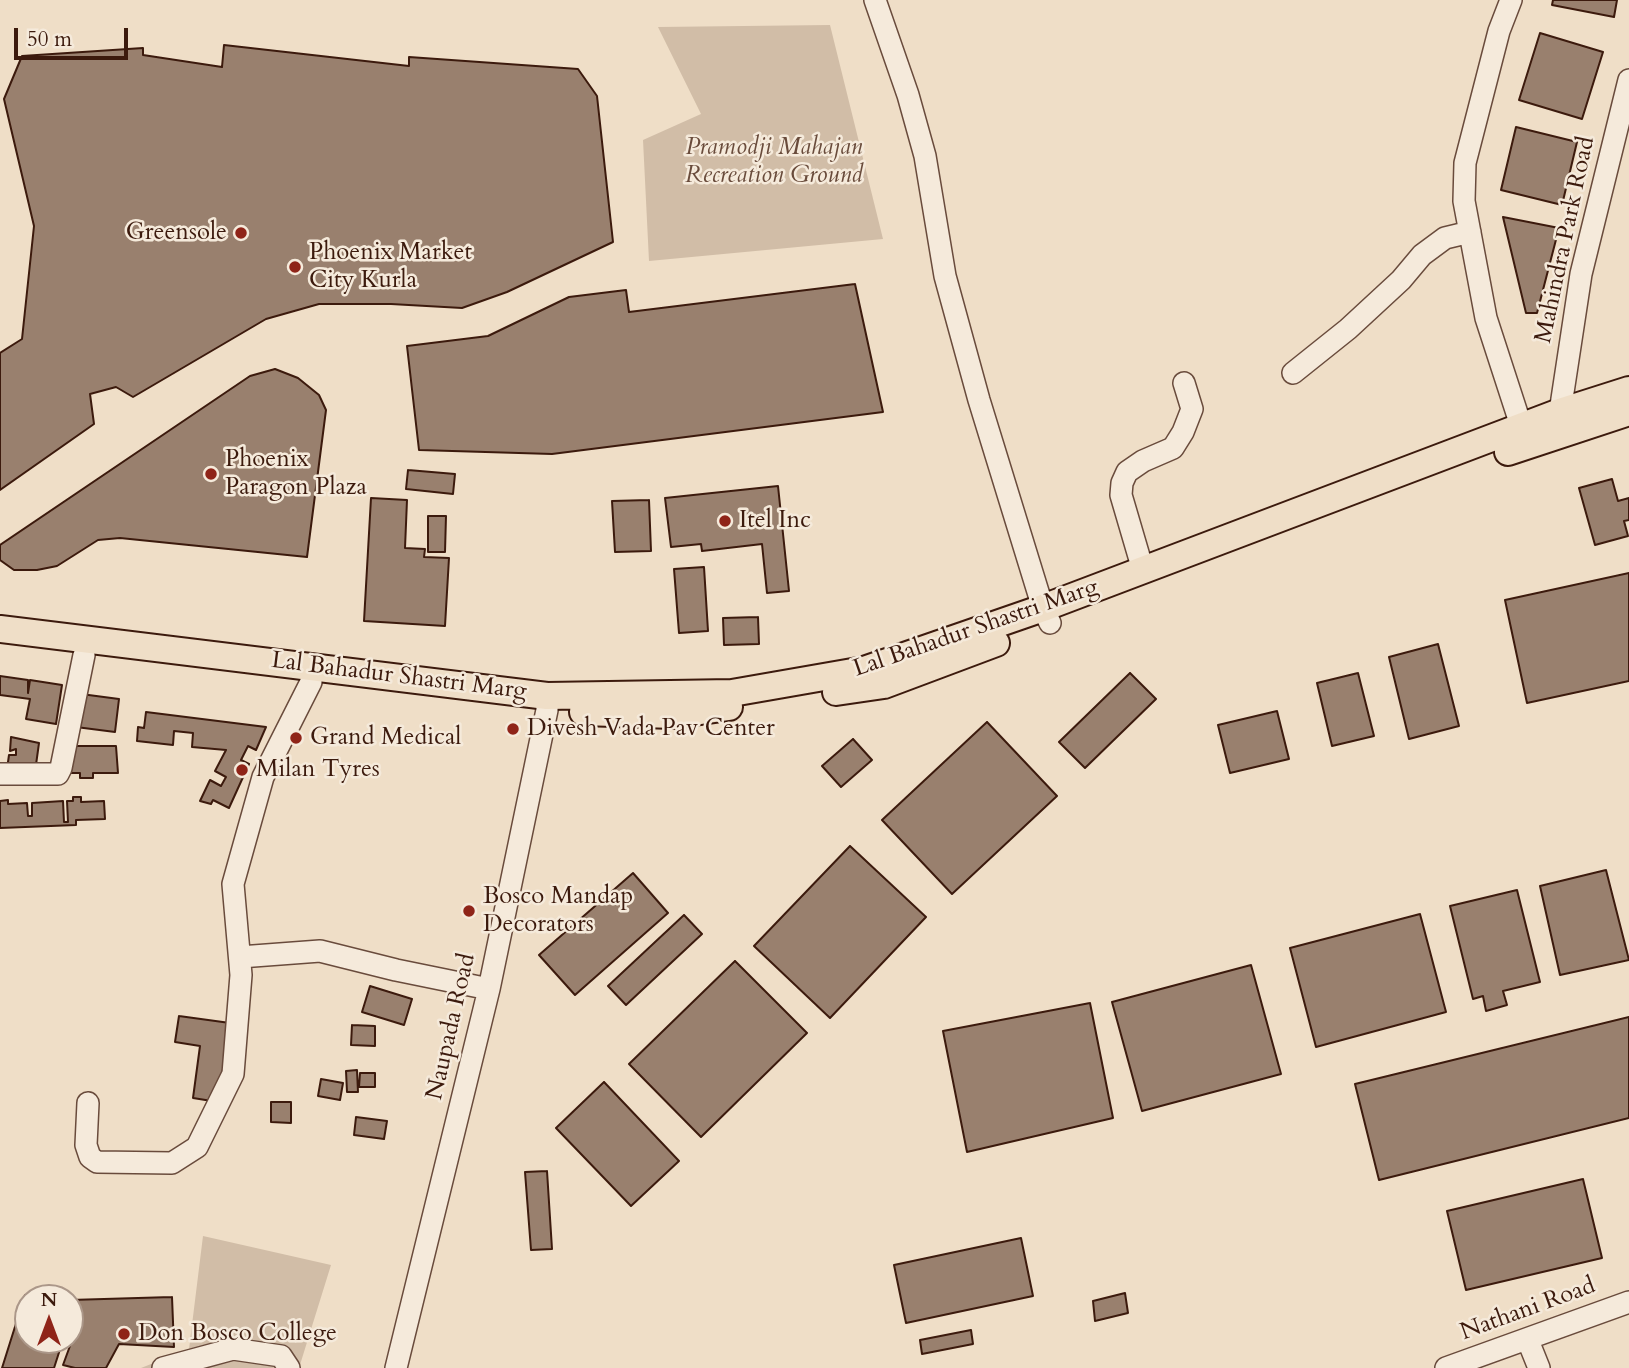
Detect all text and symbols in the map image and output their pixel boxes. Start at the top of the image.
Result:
scale bar [18,14,131,58]
text: 50 m [27,25,72,54]
park label: Pramodji Mahajan Recreation Ground [685,134,863,190]
street label: Mahindra Park Road [1530,134,1602,346]
place label: Greensole [126,219,227,247]
marker: Greensole [233,225,249,241]
place label: Phoenix Market City Kurla [309,239,472,295]
marker: Phoenix Market City Kurla [287,259,303,275]
place label: Phoenix Paragon Plaza [225,446,367,502]
marker: Phoenix Paragon Plaza [203,466,219,482]
place label: Itel Inc [739,507,811,535]
marker: Itel Inc [717,513,733,529]
street label: Lal Bahadur Shastri Marg [850,574,1102,684]
street label: Lal Bahadur Shastri Marg [270,647,528,707]
place label: Divesh Vada Pav Center [527,715,775,743]
marker: Divesh Vada Pav Center [505,721,521,737]
place label: Grand Medical [310,724,461,752]
marker: Grand Medical [288,730,304,746]
place label: Milan Tyres [256,756,380,784]
marker: Milan Tyres [234,762,250,778]
place label: Bosco Mandap Decorators [483,883,633,939]
marker: Bosco Mandap Decorators [461,903,477,919]
street label: Naupada Road [421,951,483,1103]
street label: Nathani Road [1457,1272,1599,1348]
north arrow [14,1284,84,1354]
text: N [41,1287,57,1313]
place label: Don Bosco College [138,1320,337,1348]
marker: Don Bosco College [116,1326,132,1342]

